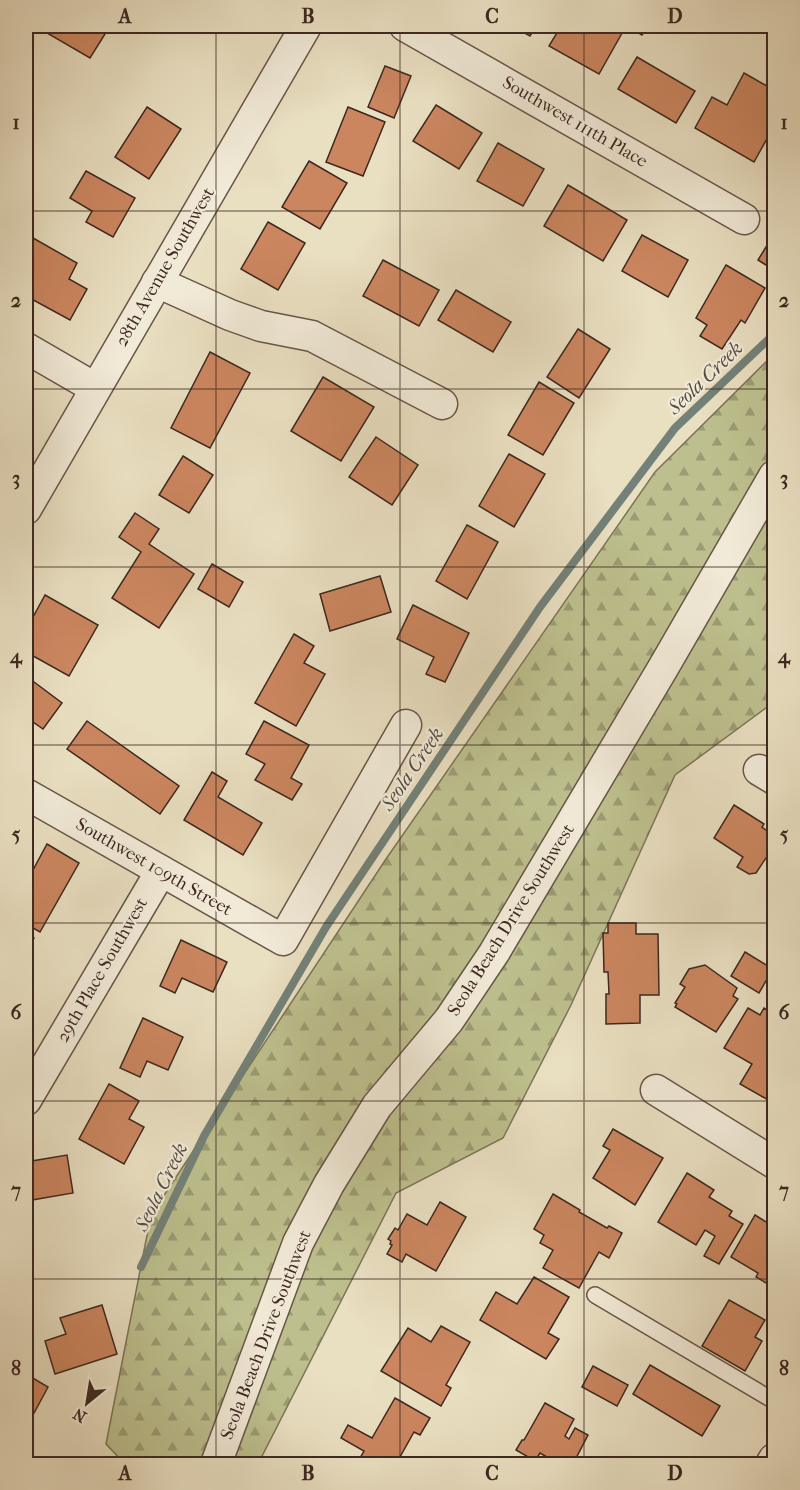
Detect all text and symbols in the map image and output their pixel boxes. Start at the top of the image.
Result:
text: A [117,5,133,28]
text: B [301,5,315,28]
text: C [485,5,499,28]
text: D [667,5,683,28]
street label: Southwest 111th Place [499,72,651,172]
text: 1 [12,111,20,134]
text: 1 [780,111,788,134]
street label: 28th Avenue Southwest [111,183,219,350]
text: 2 [11,289,21,312]
text: 2 [779,289,789,312]
water label: Seola Creek [662,337,747,420]
text: 3 [12,467,20,490]
text: 3 [780,467,788,490]
text: 4 [9,645,23,669]
text: 4 [777,645,791,669]
water label: Seola Creek [375,723,448,816]
street label: Southwest 109th Street [72,814,236,921]
street label: Seola Beach Drive Southwest [443,820,579,1020]
text: 5 [12,823,21,846]
text: 5 [780,823,789,846]
street label: 29th Place Southwest [52,893,152,1046]
text: 6 [11,1001,23,1024]
text: 6 [779,1001,791,1024]
water label: Seola Creek [129,1139,192,1236]
text: 7 [10,1179,21,1202]
text: 7 [778,1179,789,1202]
street label: Seola Beach Drive Southwest [216,1227,316,1443]
text: 8 [11,1357,21,1380]
text: 8 [779,1357,789,1380]
north arrow [57,1373,117,1433]
text: N [69,1404,90,1427]
text: A [117,1462,133,1485]
text: B [301,1462,315,1485]
text: C [485,1462,499,1485]
text: D [667,1462,683,1485]

